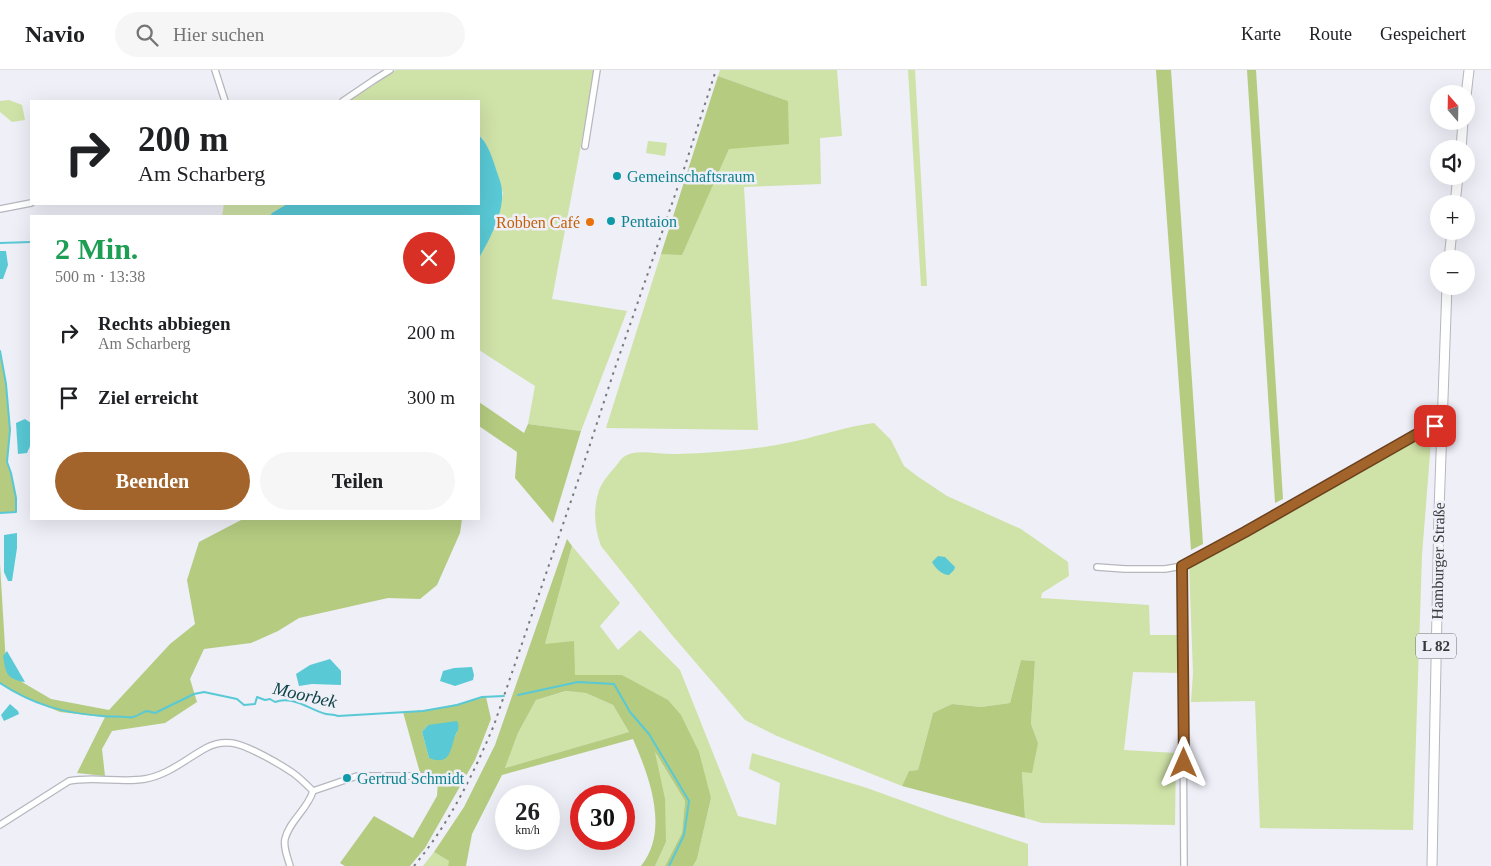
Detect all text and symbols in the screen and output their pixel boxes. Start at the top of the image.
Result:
search box [115,12,465,57]
text: Navio [25,21,85,47]
icon: search [133,21,161,49]
text: Hier suchen [173,24,264,45]
text: Karte [1241,24,1281,44]
text: Route [1309,24,1352,44]
text: Gespeichert [1380,24,1466,44]
north arrow [1430,85,1475,130]
map controls [1430,85,1475,295]
icon: right [55,120,120,185]
text: 200 m [138,120,228,159]
button: sound [1430,140,1475,185]
text: Am Scharberg [138,161,265,186]
place label: Gemeinschaftsraum [627,168,756,185]
marker: Gemeinschaftsraum [611,170,623,182]
button: + [1430,195,1475,240]
place label: Pentaion [621,213,677,230]
place label: Robben Café [496,214,580,231]
marker: Pentaion [605,215,617,227]
marker: Robben Café [584,216,596,228]
text: 2 Min. [55,232,138,265]
button: close [403,232,455,284]
button: − [1430,250,1475,295]
text: 500 m · 13:38 [55,268,145,285]
text: Rechts abbiegen [98,313,230,334]
icon: right [55,319,83,347]
text: 200 m [407,322,455,343]
text: Am Scharberg [98,335,191,352]
icon: arrive [55,384,83,412]
text: Ziel erreicht [98,387,198,408]
text: 300 m [407,387,455,408]
pin [1414,405,1456,447]
icon: arrive [1421,412,1449,440]
button: Beenden [55,452,250,510]
button: Teilen [260,452,455,510]
street label: Hamburger Straße [1428,502,1449,620]
road number: L 82 [1416,634,1456,658]
water label: Moorbek [270,678,340,712]
position arrow [1157,736,1209,788]
place label: Gertrud Schmidt [357,770,465,787]
marker: Gertrud Schmidt [341,772,353,784]
speed limit sign: 30 [570,785,635,850]
text: 26 [515,798,540,825]
text: km/h [515,823,540,837]

